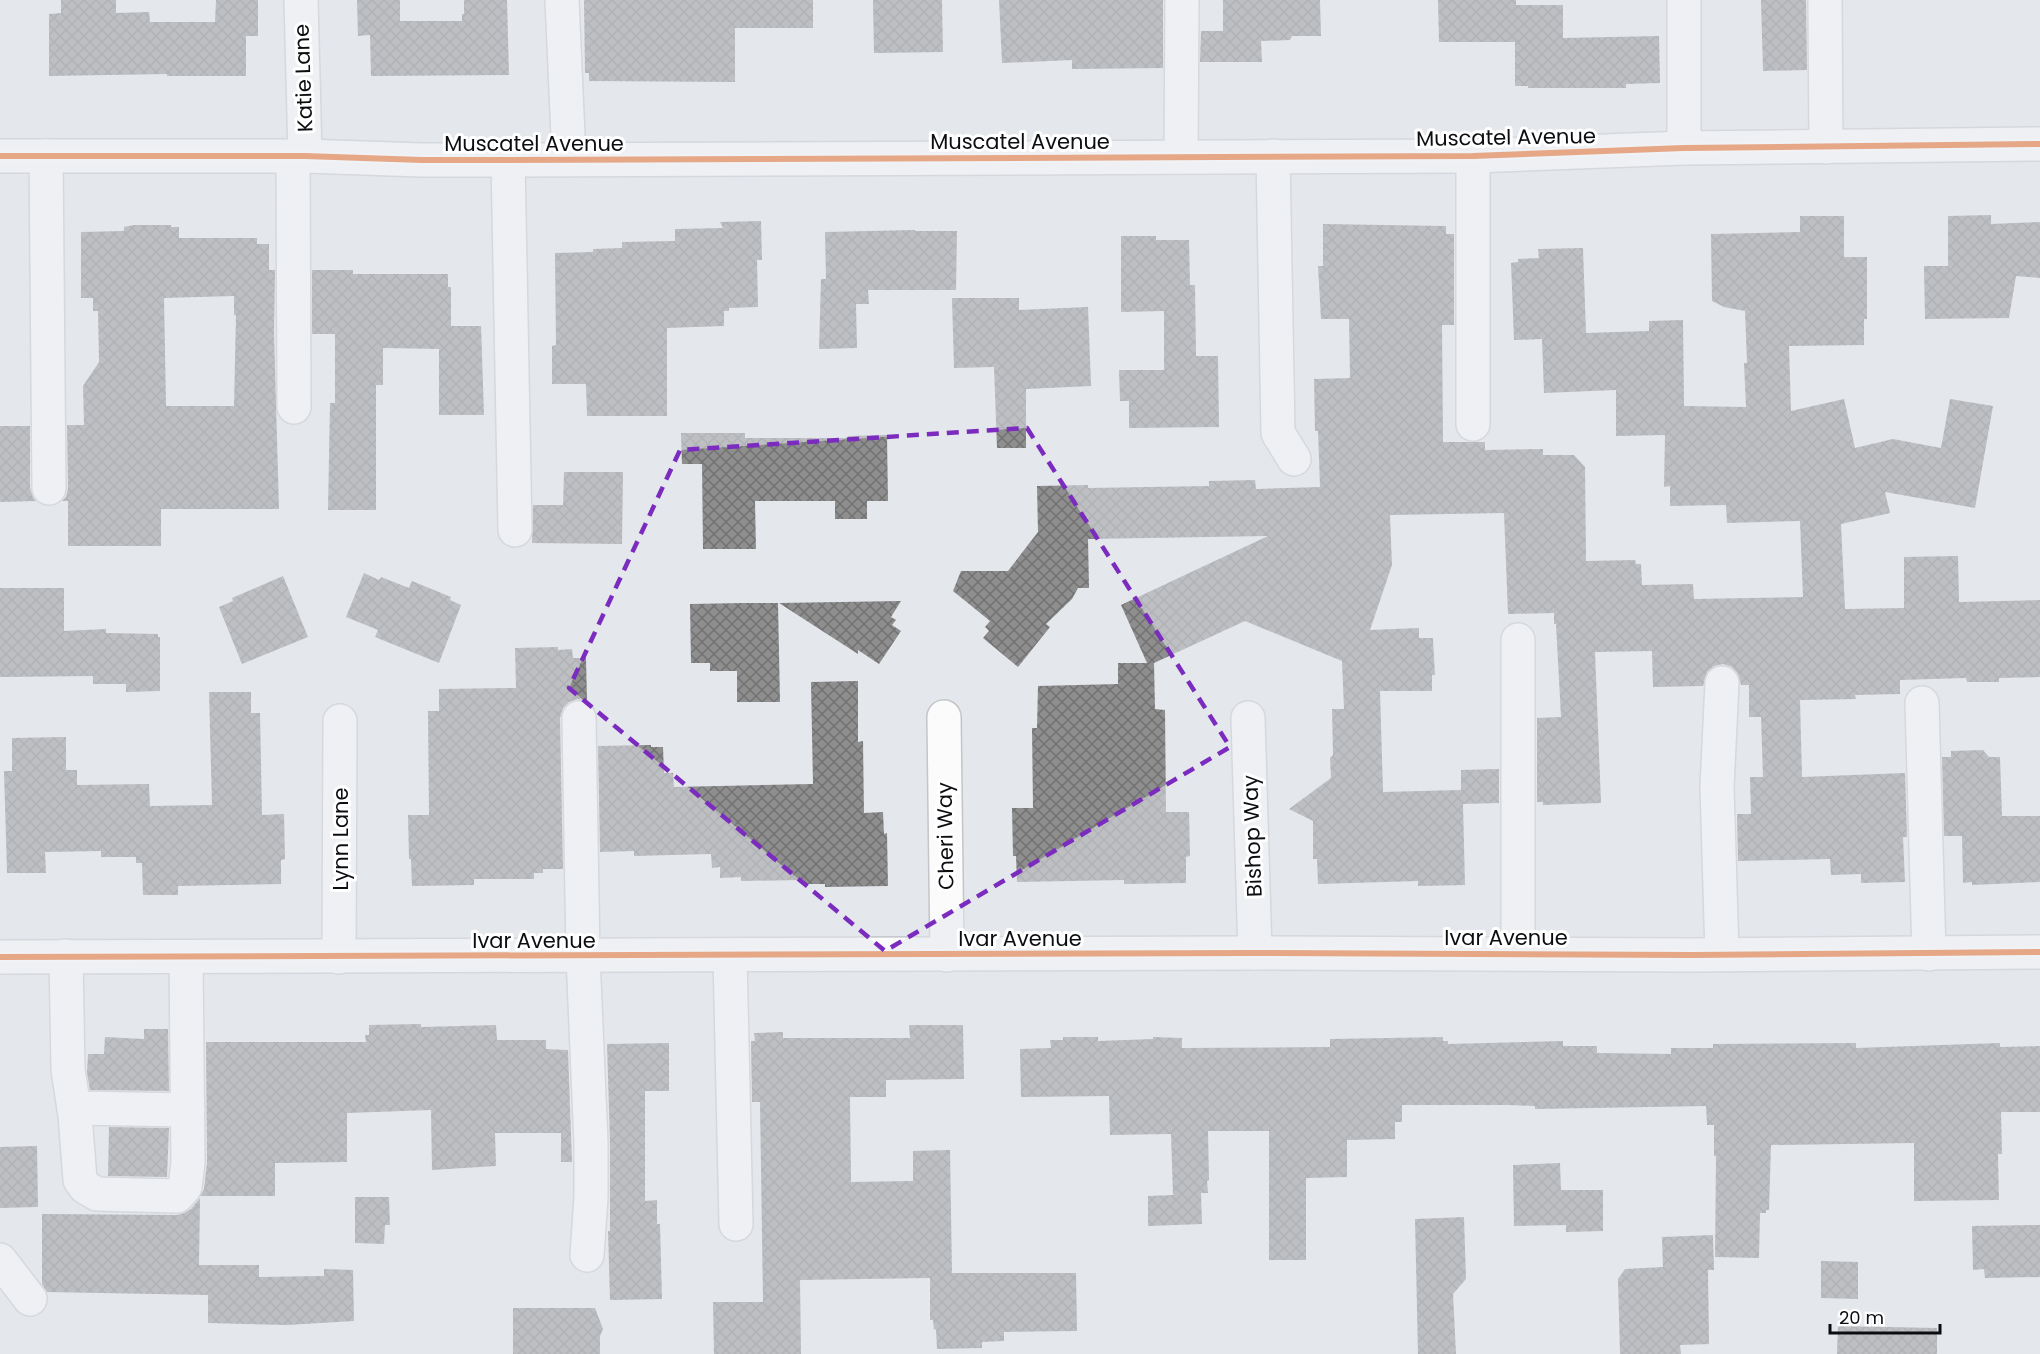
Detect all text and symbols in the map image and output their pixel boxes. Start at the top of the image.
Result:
street label: Katie Lane [287,24,319,132]
street label: Muscatel Avenue [1416,121,1596,153]
street label: Muscatel Avenue [930,127,1110,156]
street label: Muscatel Avenue [444,129,624,158]
street label: Bishop Way [1235,774,1269,898]
street label: Cheri Way [930,782,960,890]
street label: Lynn Lane [326,787,355,891]
street label: Ivar Avenue [1444,923,1568,952]
street label: Ivar Avenue [958,924,1082,953]
street label: Ivar Avenue [472,926,596,955]
scale bar [1830,1297,1940,1335]
text: 20 m [1839,1305,1884,1330]

